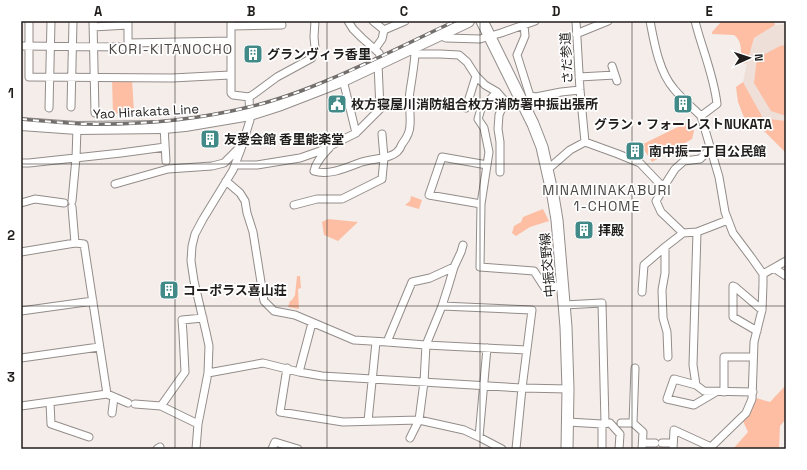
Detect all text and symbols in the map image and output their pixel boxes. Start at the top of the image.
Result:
text: A [94,3,103,20]
text: B [247,3,256,20]
text: C [400,3,408,20]
text: D [552,3,561,20]
text: E [705,3,713,20]
street label: さだ参道 [557,32,576,84]
north arrow [729,38,769,78]
district label: KORI-KITANOCHO [109,40,233,58]
building icon: グランヴィラ香里 [242,43,264,65]
place label: グランヴィラ香里 [267,46,371,63]
text: N [752,53,766,62]
text: 1 [8,85,14,102]
public building icon: 枚方寝屋川消防組合枚方消防署中振出張所 [326,93,348,115]
building icon: グラン・フォーレストNUKATA [672,93,694,115]
place label: 枚方寝屋川消防組合枚方消防署中振出張所 [351,96,598,113]
street label: Yao Hirakata Line [93,100,199,123]
place label: グラン・フォーレストNUKATA [594,116,773,133]
building icon: 友愛会館 香里能楽堂 [199,128,221,150]
place label: 友愛会館 香里能楽堂 [224,131,344,148]
building icon: 南中振一丁目公民館 [624,140,646,162]
place label: 南中振一丁目公民館 [649,143,766,160]
district label: MINAMINAKABURI 1-CHOME [542,181,672,215]
building icon: 拝殿 [573,219,595,241]
place label: 拝殿 [598,222,624,239]
text: 2 [7,227,15,244]
street label: 中振交野線 [536,232,559,298]
building icon: コーポラス喜山荘 [158,279,180,301]
place label: コーポラス喜山荘 [183,282,287,299]
text: 3 [7,369,15,386]

